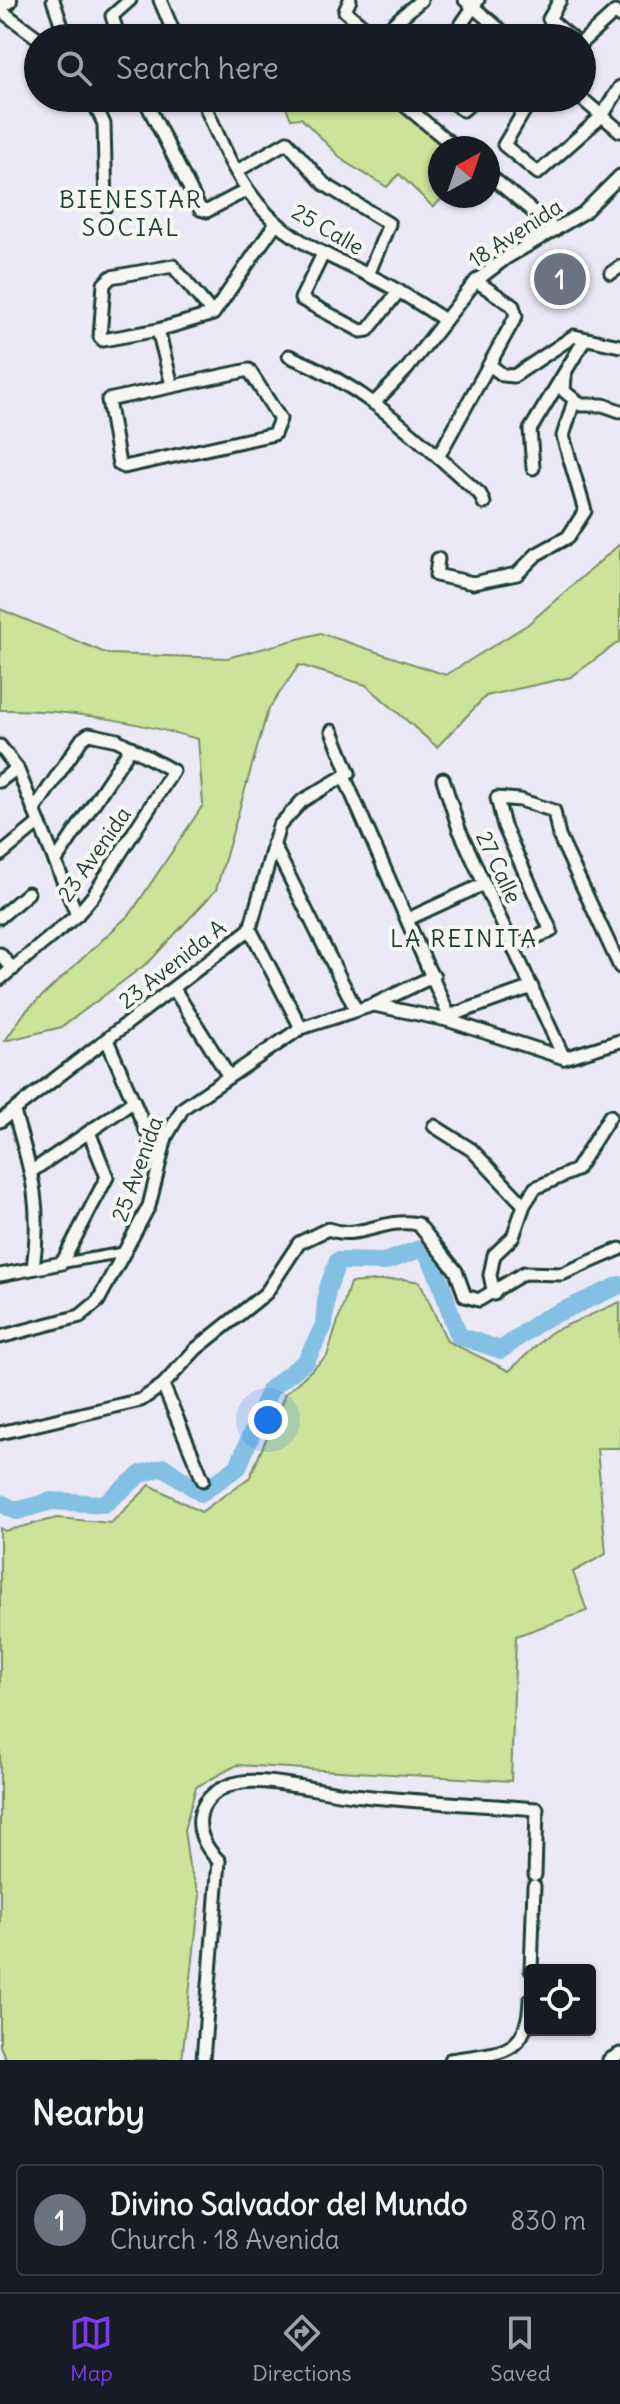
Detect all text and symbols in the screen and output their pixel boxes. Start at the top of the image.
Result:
search box [24,24,596,112]
icon: search [52,46,96,90]
text: Search here [116,49,279,87]
north arrow [428,136,500,208]
district label: BIENESTAR SOCIAL [59,184,203,242]
street label: 18 Avenida [463,192,567,274]
street label: 25 Calle [287,197,369,261]
pin: 1 [534,249,586,309]
street label: 23 Avenida [51,801,137,907]
street label: 27 Calle [470,826,528,908]
street label: 23 Avenida A [113,913,231,1015]
district label: LA REINITA [390,923,538,953]
street label: 25 Avenida [105,1113,169,1225]
your location [248,1400,288,1440]
map controls [524,1964,596,2036]
button: locate [524,1964,596,2036]
text: Nearby [32,2091,145,2134]
text: Divino Salvador del Mundo [110,2185,468,2223]
text: 1 [55,2204,65,2237]
text: 830 m [510,2204,586,2237]
text: Church · 18 Avenida [110,2223,340,2256]
tab: Map [69,2311,113,2387]
tab: Directions [252,2311,352,2387]
tab: Saved [490,2311,551,2387]

